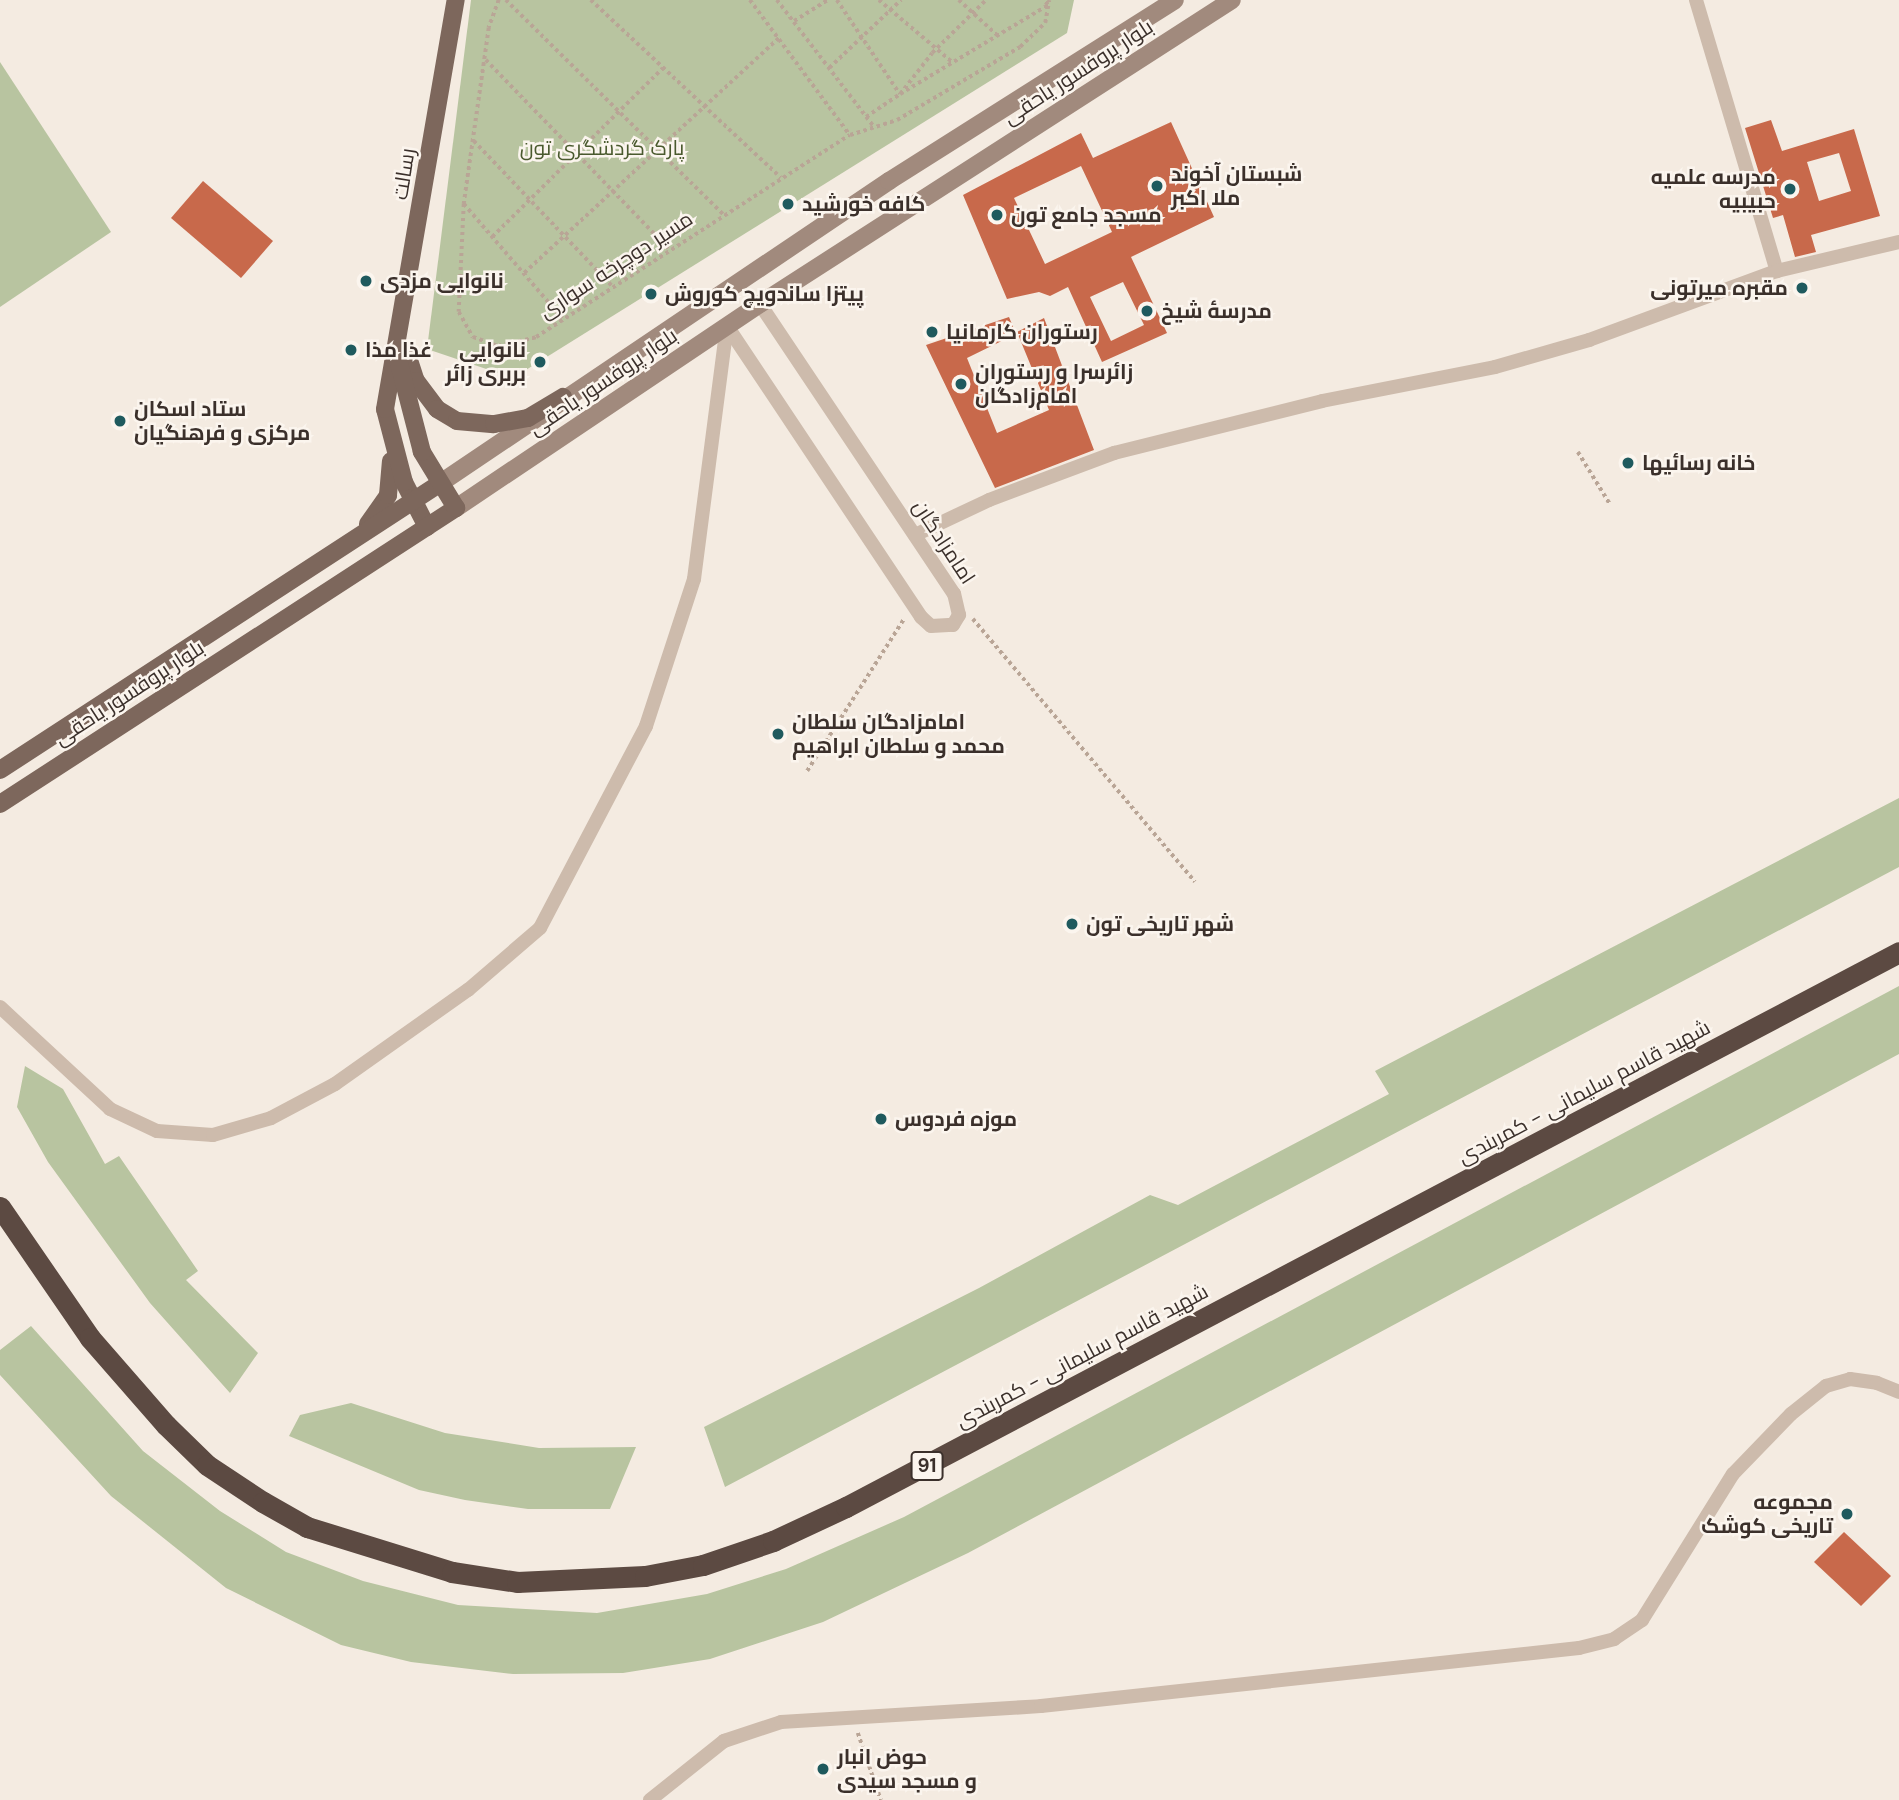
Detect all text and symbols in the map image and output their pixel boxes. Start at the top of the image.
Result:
street label: بلوار پروفسور یاحقی [998,14,1158,130]
park label: پارک گردشگری تون [520,135,684,161]
street label: رسالت [387,146,421,202]
place label: شبستان آخوند ملا اکبر [1171,161,1302,211]
place label: مدرسه علمیه حبیبیه [1651,164,1776,214]
marker: شبستان آخوند ملا اکبر [1149,178,1165,194]
marker: مدرسه علمیه حبیبیه [1782,181,1798,197]
place label: کافه خورشید [802,191,925,217]
marker: کافه خورشید [780,196,796,212]
place label: مسجد جامع تون [1011,202,1162,228]
street label: مسیر دوچرخه سواری [534,206,698,324]
marker: مسجد جامع تون [989,207,1005,223]
place label: نانوایی مزدی [380,268,504,294]
marker: نانوایی مزدی [358,273,374,289]
place label: مقبره میرتونی [1650,275,1788,301]
marker: مقبره میرتونی [1794,280,1810,296]
place label: پيتزا ساندویچ کوروش [665,281,864,307]
marker: پيتزا ساندویچ کوروش [643,286,659,302]
place label: مدرسهٔ شیخ [1161,298,1272,324]
marker: مدرسهٔ شیخ [1139,303,1155,319]
place label: رستوران کارمانیا [946,319,1098,345]
street label: بلوار پروفسور یاحقی [524,323,682,441]
marker: رستوران کارمانیا [924,324,940,340]
place label: غذا مذا [365,337,432,363]
place label: نانوایی بربری زائر [445,337,526,387]
marker: غذا مذا [343,342,359,358]
marker: نانوایی بربری زائر [532,354,548,370]
place label: زائرسرا و رستوران امام‌زادگان [975,359,1133,409]
marker: زائرسرا و رستوران امام‌زادگان [953,376,969,392]
place label: ستاد اسکان مرکزی و فرهنگیان [134,396,310,446]
marker: ستاد اسکان مرکزی و فرهنگیان [112,413,128,429]
place label: خانه رسائیها [1642,450,1755,476]
marker: خانه رسائیها [1620,455,1636,471]
street label: امامزادگان [907,495,981,589]
street label: بلوار پروفسور یاحقی [49,635,209,751]
place label: امامزادگان سلطان محمد و سلطان ابراهیم [792,709,1005,759]
marker: امامزادگان سلطان محمد و سلطان ابراهیم [770,726,786,742]
place label: شهر تاریخی تون [1086,911,1234,937]
marker: شهر تاریخی تون [1064,916,1080,932]
street label: شهید قاسم سلیمانی - کمربندی [1453,1015,1715,1169]
place label: موزه فردوس [895,1106,1017,1132]
marker: موزه فردوس [873,1111,889,1127]
street label: شهید قاسم سلیمانی - کمربندی [951,1279,1213,1433]
road number: 91 [909,1450,944,1482]
place label: مجموعه تاریخی کوشک [1701,1489,1833,1539]
marker: مجموعه تاریخی کوشک [1839,1506,1855,1522]
place label: حوض انبار و مسجد سیدی [837,1744,977,1794]
marker: حوض انبار و مسجد سیدی [815,1761,831,1777]

